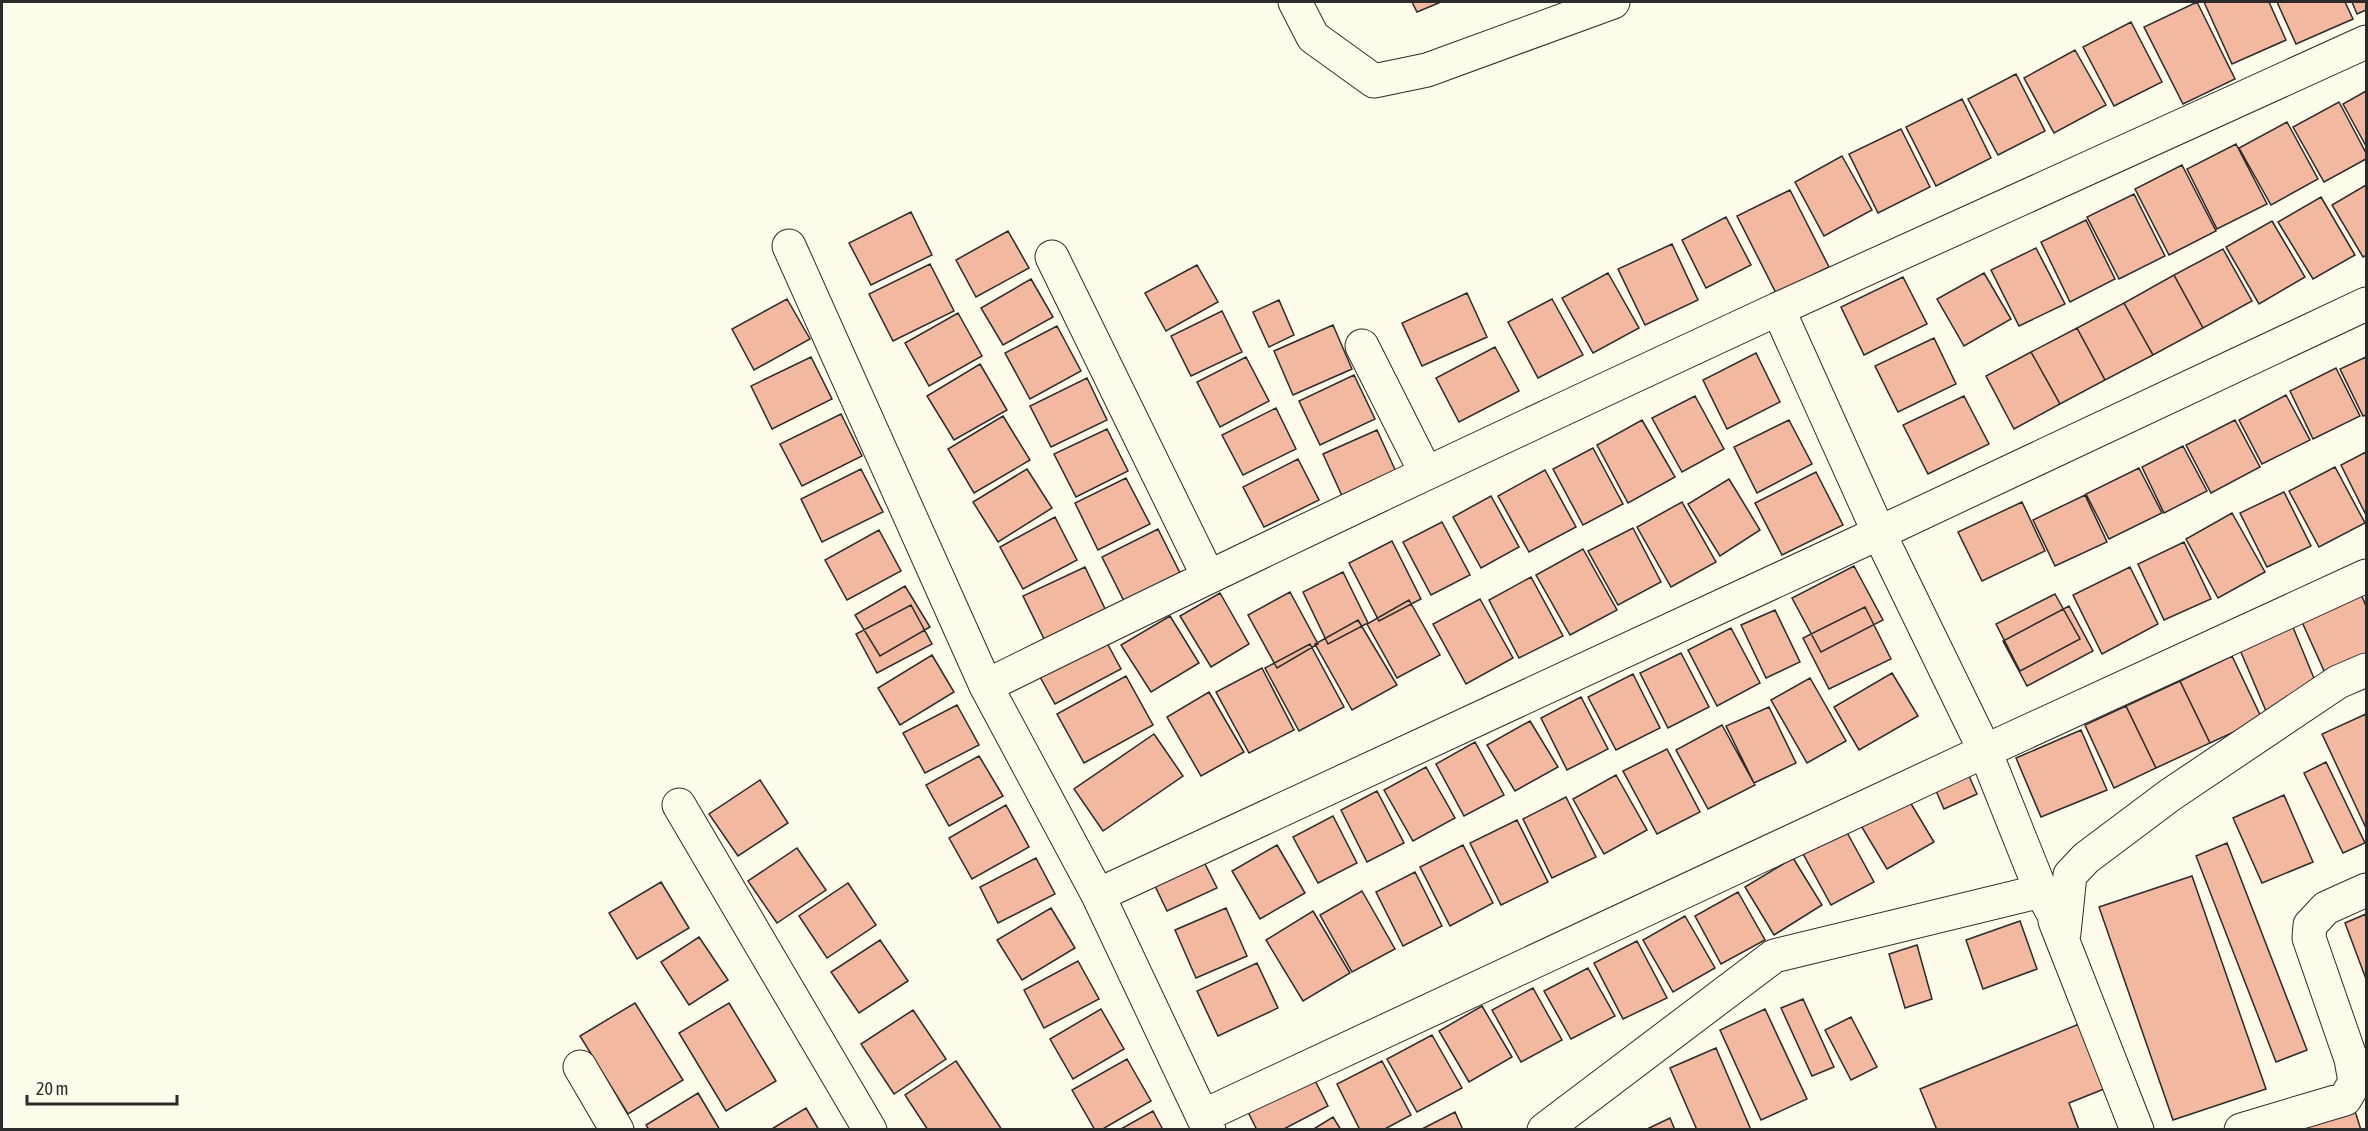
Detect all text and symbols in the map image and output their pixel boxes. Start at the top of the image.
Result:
scale bar [27,1068,177,1106]
text: 20 m [36,1078,68,1099]

